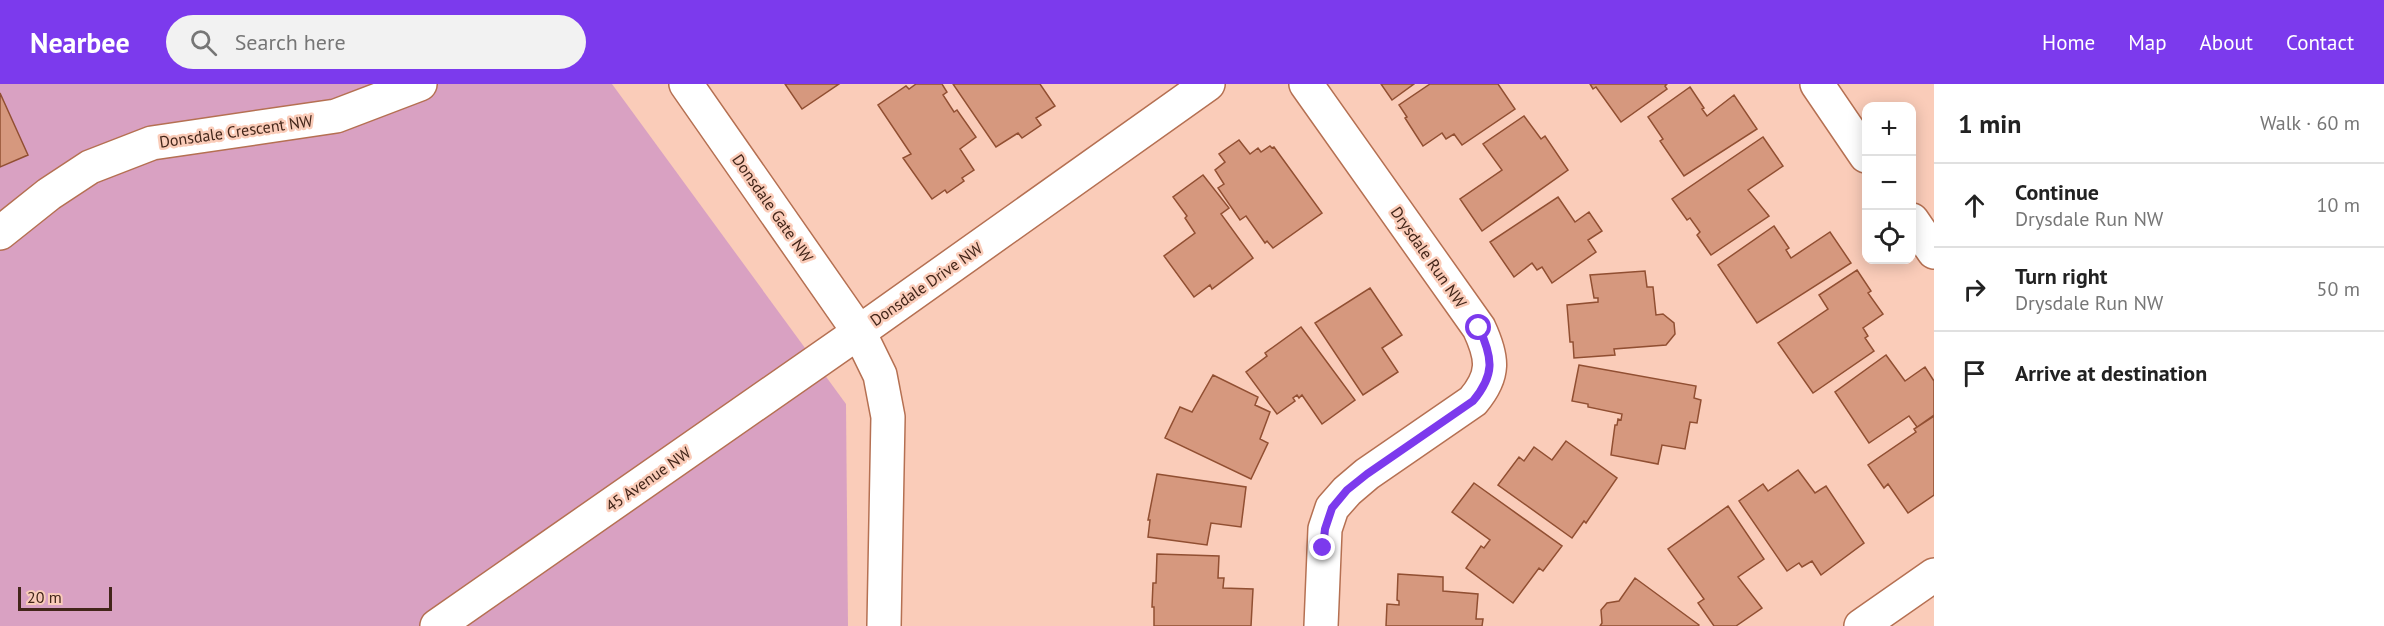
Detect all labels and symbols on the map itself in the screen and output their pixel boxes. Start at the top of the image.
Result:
street label: Donsdale Crescent NW [158,110,315,152]
street label: Donsdale Gate NW [728,150,818,267]
street label: Drysdale Run NW [1387,203,1472,312]
street label: Donsdale Drive NW [866,237,987,330]
route start [1465,314,1491,340]
street label: 45 Avenue NW [602,442,695,516]
route end [1309,534,1335,560]
scale bar [18,584,112,612]

